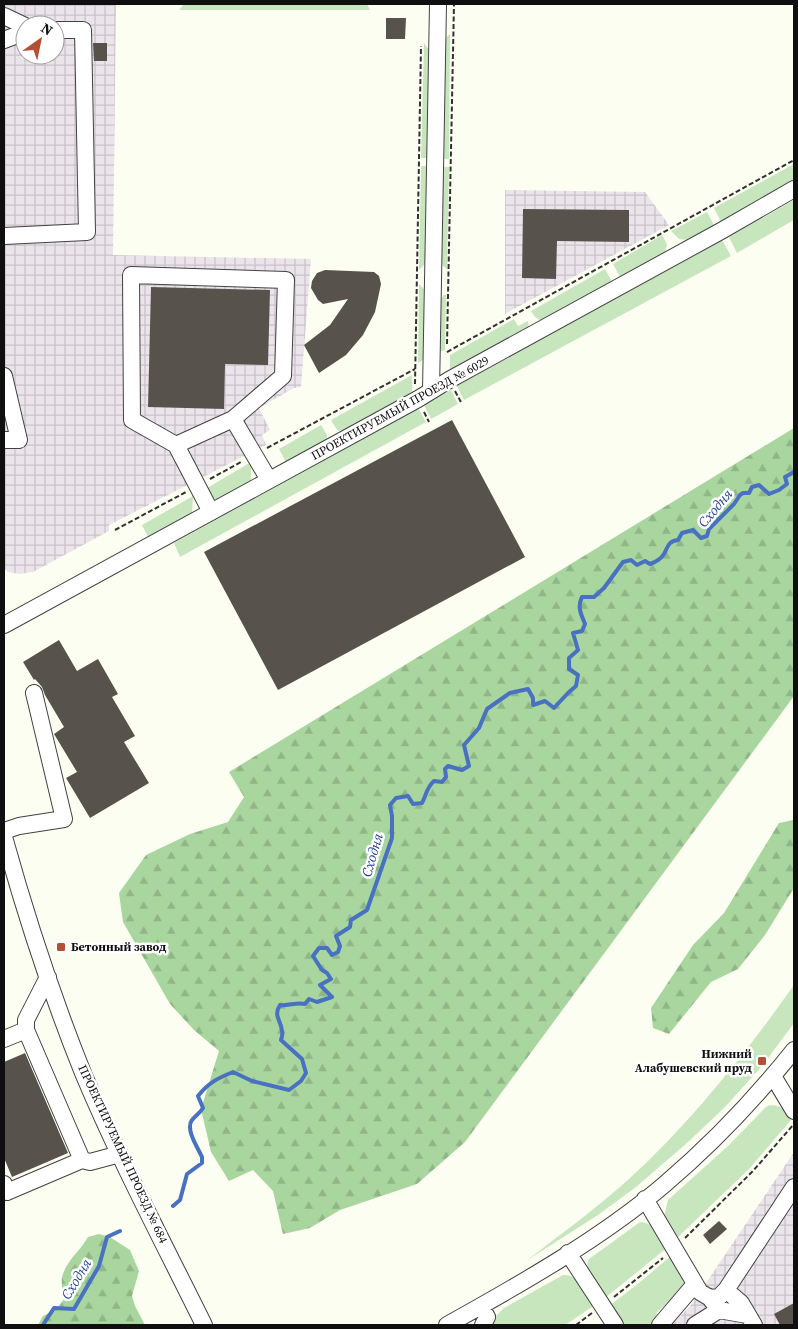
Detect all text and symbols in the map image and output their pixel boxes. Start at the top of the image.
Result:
north arrow [15,15,65,65]
text: N [37,18,57,40]
street label: ПРОЕКТИРУЕМЫЙ ПРОЕЗД № 6029 [308,352,492,464]
water label: Сходня [693,485,737,531]
water label: Сходня [356,831,388,879]
place label: Бетонный завод [71,939,167,955]
marker: Бетонный завод [55,941,67,953]
place label: Нижний Алабушевский пруд [635,1046,753,1076]
marker: Нижний Алабушевский пруд [756,1055,768,1067]
street label: ПРОЕКТИРУЕМЫЙ ПРОЕЗД № 684 [74,1062,172,1246]
water label: Сходня [56,1255,96,1303]

